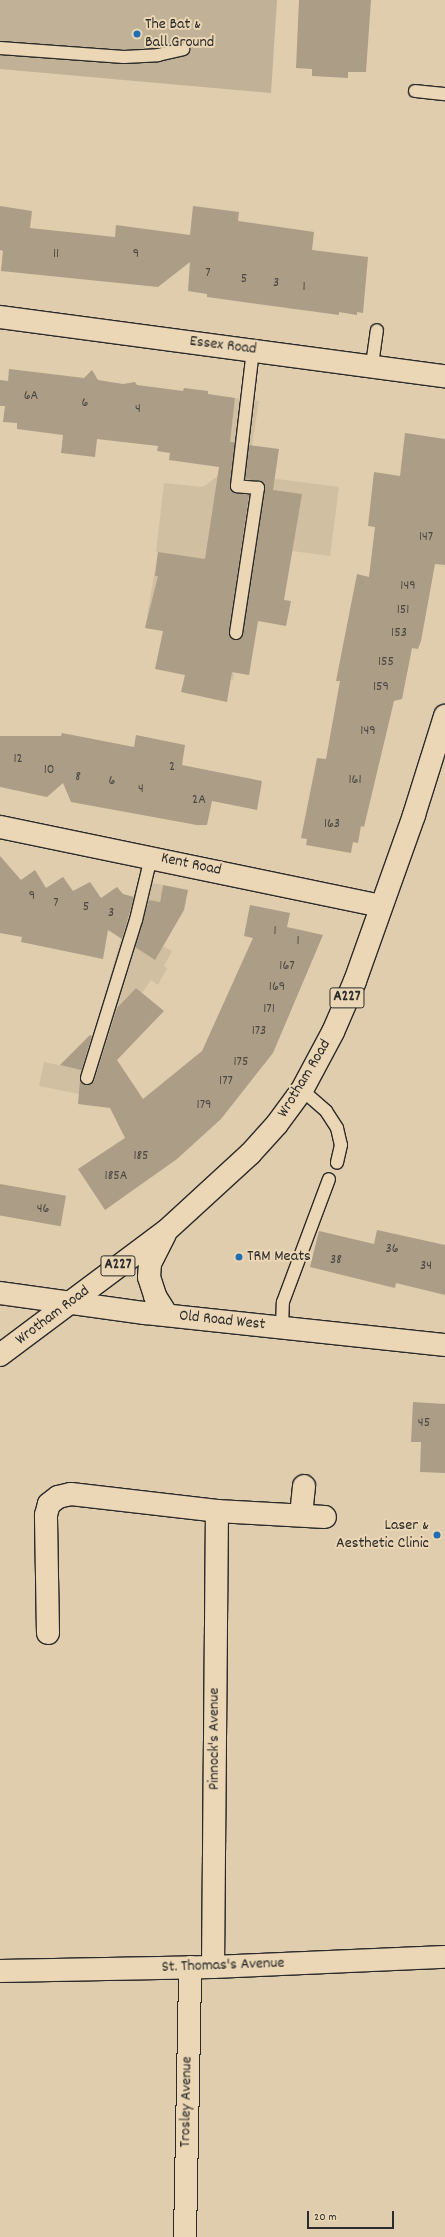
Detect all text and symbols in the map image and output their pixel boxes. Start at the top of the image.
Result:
place label: The Bat & Ball Ground [145,15,214,53]
marker: The Bat & Ball Ground [132,29,142,39]
house number: 11 [53,246,59,262]
house number: 9 [133,246,139,262]
house number: 7 [205,265,211,281]
house number: 5 [241,271,247,287]
house number: 3 [273,275,279,291]
house number: 1 [302,279,306,295]
street label: Essex Road [188,332,258,360]
house number: 6A [24,388,38,404]
house number: 6 [82,395,88,411]
house number: 4 [135,401,141,417]
house number: 147 [419,529,433,545]
house number: 149 [400,578,416,594]
house number: 151 [397,602,409,618]
house number: 153 [391,625,407,641]
house number: 155 [378,654,394,670]
house number: 159 [373,679,389,695]
house number: 149 [360,723,376,739]
house number: 12 [13,751,23,767]
house number: 2 [169,759,175,775]
house number: 10 [44,762,54,778]
house number: 8 [75,769,81,785]
house number: 161 [349,772,361,788]
house number: 6 [109,773,115,789]
house number: 4 [138,781,144,797]
house number: 2A [192,792,206,808]
house number: 163 [324,816,340,832]
street label: Kent Road [159,849,223,881]
house number: 9 [29,888,35,904]
house number: 7 [53,895,59,911]
house number: 5 [83,899,89,915]
house number: 3 [108,905,114,921]
house number: 1 [273,923,277,939]
house number: 1 [296,933,300,949]
house number: 167 [279,958,295,974]
house number: 169 [269,979,285,995]
road number: A227 [329,985,365,1011]
house number: 171 [263,1001,275,1017]
house number: 173 [252,1023,266,1039]
street label: Wrotham Road [274,1037,336,1121]
house number: 175 [234,1054,248,1070]
house number: 177 [219,1073,233,1089]
house number: 179 [197,1097,211,1113]
house number: 185 [133,1148,149,1164]
house number: 185A [105,1168,127,1184]
house number: 46 [37,1201,49,1217]
house number: 36 [385,1241,399,1257]
place label: TRM Meats [247,1247,311,1267]
marker: TRM Meats [234,1252,244,1262]
house number: 38 [330,1252,342,1268]
road number: A227 [100,1253,136,1279]
house number: 34 [420,1258,432,1274]
street label: Wrotham Road [12,1282,94,1350]
street label: Old Road West [178,1307,266,1335]
house number: 45 [418,1415,430,1431]
place label: Laser & Aesthetic Clinic [336,1516,429,1554]
marker: Laser & Aesthetic Clinic [432,1530,442,1540]
street label: Pinnock's Avenue [205,1688,225,1790]
street label: St. Thomas's Avenue [161,1954,285,1978]
street label: Trosley Avenue [177,2056,197,2148]
scale bar [309,2203,396,2229]
text: 20 m [314,2209,337,2226]

